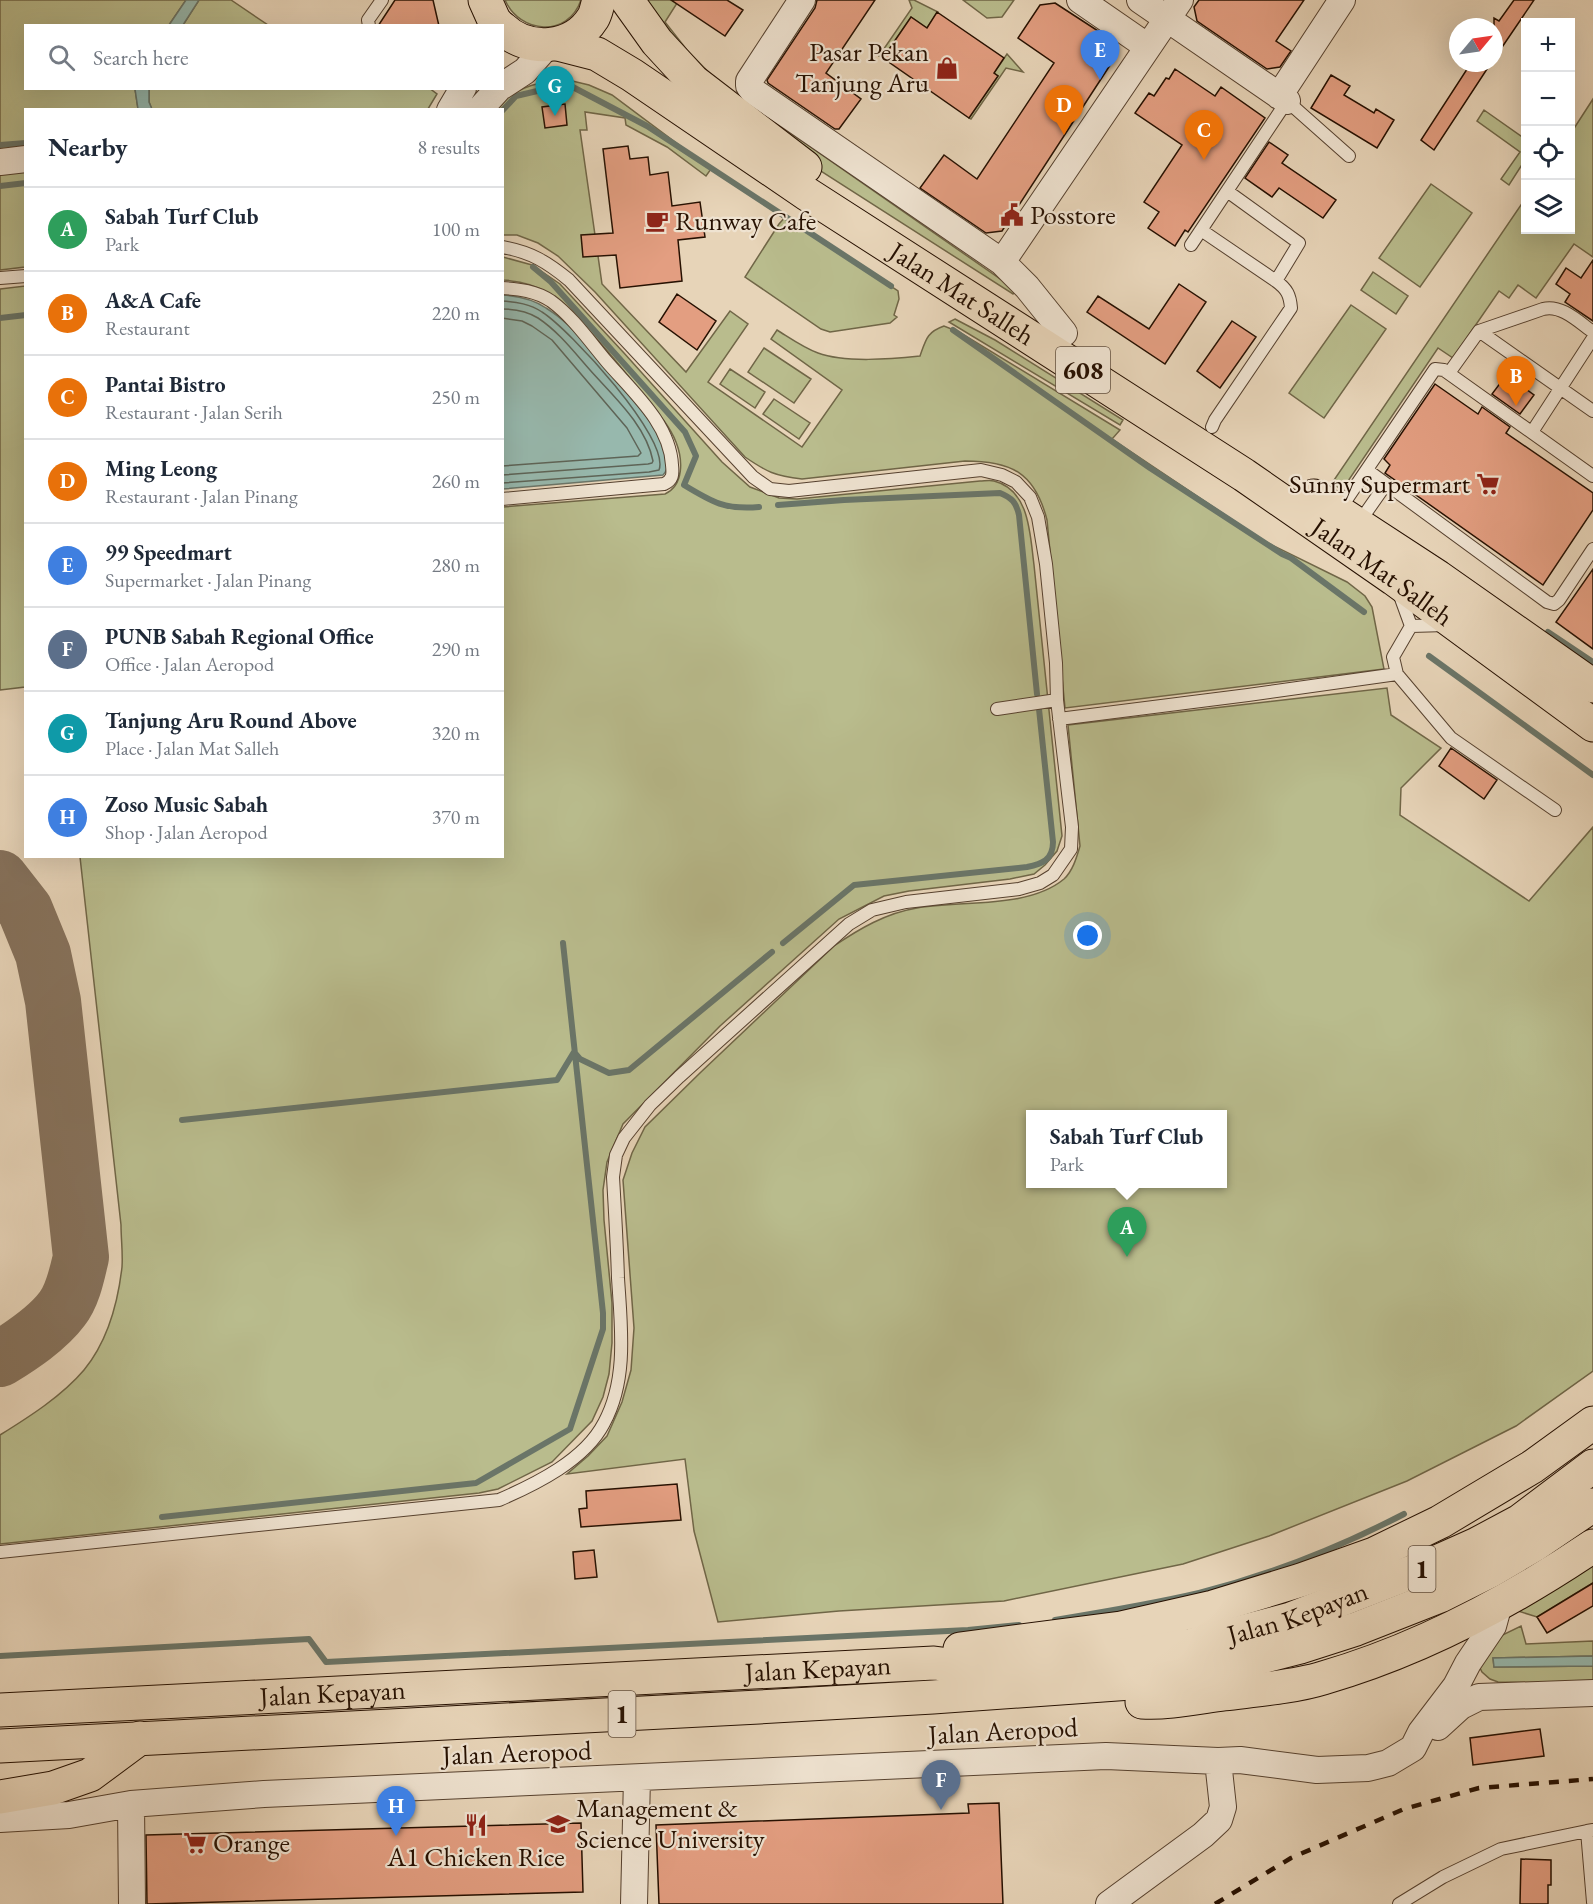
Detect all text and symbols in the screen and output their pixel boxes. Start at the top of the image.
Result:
north arrow [1449,18,1503,72]
map controls [1521,18,1575,234]
button: + [1521,18,1575,72]
search box [24,24,504,90]
pin: E [1080,31,1120,80]
place label: Pasar Pekan Tanjung Aru [795,34,929,100]
icon: search [45,41,78,74]
text: Search here [93,43,188,72]
shop icon: Pasar Pekan Tanjung Aru [934,55,960,81]
pin: G [536,66,574,116]
button: − [1521,72,1575,126]
pin: D [1044,86,1084,135]
pin: C [1184,110,1224,160]
button: locate [1521,126,1575,180]
text: Nearby [48,130,128,164]
text: 8 results [417,134,480,160]
button: layers [1521,180,1575,234]
place label: Posstore [1030,197,1116,232]
text: Sabah Turf Club [105,202,258,231]
public building icon: Posstore [999,202,1025,228]
place label: Runway Cafe [675,203,816,238]
cafe icon: Runway Cafe [644,208,670,234]
text: A [60,216,75,242]
text: 100 m [432,216,480,242]
text: Park [105,231,139,257]
street label: Jalan Mat Salleh [881,233,1042,353]
text: A&A Cafe [105,286,201,315]
text: B [61,300,74,326]
text: 220 m [432,300,480,326]
text: Restaurant [105,315,190,341]
road number: 608 [1056,347,1110,393]
pin: B [1496,356,1536,406]
text: Pantai Bistro [105,370,225,399]
text: C [60,384,75,410]
text: 250 m [432,384,480,410]
text: Restaurant · Jalan Serih [105,399,283,425]
text: Ming Leong [105,454,217,483]
place label: Sunny Supermart [1289,466,1471,501]
text: D [60,468,75,494]
text: 260 m [432,468,480,494]
supermarket icon: Sunny Supermart [1475,471,1501,497]
text: Restaurant · Jalan Pinang [105,483,298,509]
street label: Jalan Mat Salleh [1303,508,1461,634]
text: 99 Speedmart [105,538,232,567]
text: E [62,552,73,578]
text: 280 m [432,552,480,578]
text: Supermarket · Jalan Pinang [105,567,311,593]
text: PUNB Sabah Regional Office [105,622,374,651]
text: F [62,636,73,662]
text: 290 m [432,636,480,662]
text: Office · Jalan Aeropod [105,651,274,677]
text: Tanjung Aru Round Above [105,706,357,735]
text: G [60,720,75,746]
text: 320 m [432,720,480,746]
text: Place · Jalan Mat Salleh [105,735,279,761]
text: Zoso Music Sabah [105,790,268,819]
text: H [59,804,76,830]
text: 370 m [432,804,480,830]
text: Shop · Jalan Aeropod [105,819,268,845]
your location [1073,921,1102,950]
popup [1026,1110,1227,1188]
text: Sabah Turf Club [1050,1122,1203,1151]
text: Park [1050,1151,1084,1177]
pin: A [1108,1208,1146,1257]
road number: 1 [1408,1546,1436,1592]
street label: Jalan Kepayan [1221,1573,1373,1653]
street label: Jalan Kepayan [742,1647,892,1690]
street label: Jalan Kepayan [257,1672,406,1714]
road number: 1 [608,1691,636,1737]
street label: Jalan Aeropod [925,1709,1079,1752]
street label: Jalan Aeropod [440,1732,593,1773]
pin: F [922,1760,960,1810]
pin: H [376,1786,416,1836]
place label: Management & Science University [576,1790,765,1856]
school or university icon: Management & Science University [545,1811,571,1837]
restaurant icon: A1 Chicken Rice [463,1812,489,1838]
place label: Orange [213,1825,290,1860]
supermarket icon: Orange [182,1830,208,1856]
place label: A1 Chicken Rice [386,1839,565,1874]

